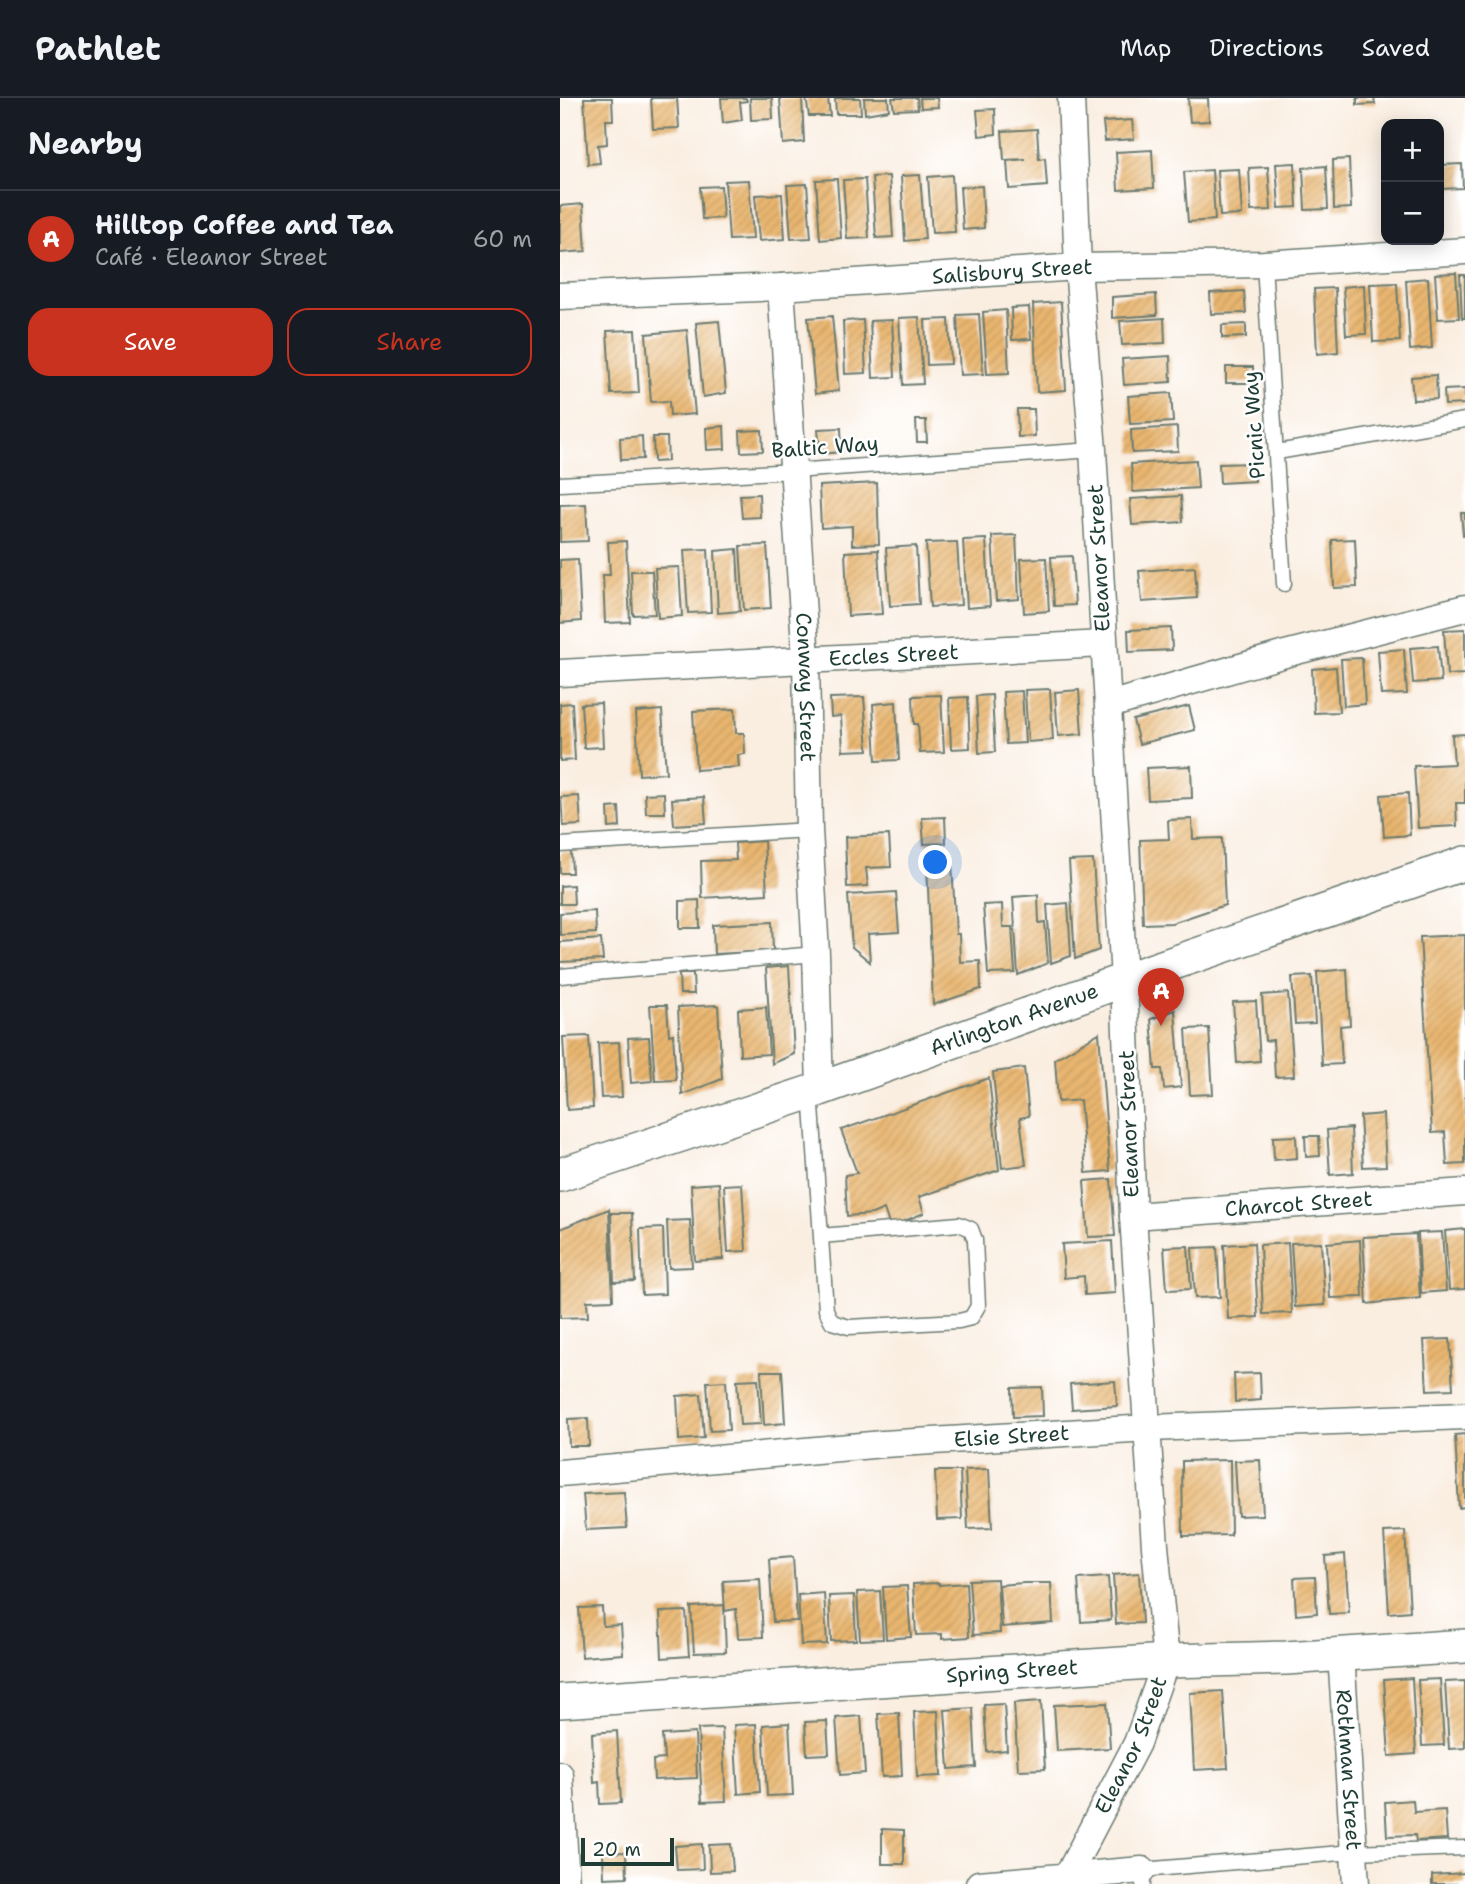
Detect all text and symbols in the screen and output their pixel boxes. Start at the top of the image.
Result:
text: Pathlet [35,26,161,71]
text: Map [1120,32,1171,64]
text: Directions [1209,32,1324,64]
text: Saved [1362,32,1430,64]
map controls [1381,119,1444,245]
button: + [1381,119,1444,182]
text: Nearby [28,123,143,164]
button: − [1381,182,1444,245]
text: Hilltop Coffee and Tea [95,207,393,242]
text: A [42,224,60,254]
text: 60 m [473,224,532,254]
text: Café · Eleanor Street [95,242,327,272]
street label: Salisbury Street [931,253,1093,291]
button: Save [28,308,273,376]
button: Share [287,308,532,376]
street label: Picnic Way [1236,370,1272,480]
street label: Baltic Way [770,429,880,465]
street label: Eleanor Street [1081,483,1117,633]
street label: Conway Street [789,612,822,762]
street label: Eccles Street [828,638,959,673]
your location [918,845,952,879]
pin: A [1138,968,1184,1026]
street label: Arlington Avenue [926,976,1102,1062]
street label: Eleanor Street [1112,1050,1146,1198]
street label: Charcot Street [1224,1185,1373,1223]
street label: Elsie Street [953,1419,1070,1454]
street label: Spring Street [945,1653,1079,1689]
street label: Eleanor Street [1088,1673,1173,1819]
street label: Rothman Street [1329,1688,1368,1851]
scale bar [581,1835,674,1867]
text: 20 m [592,1837,641,1862]

